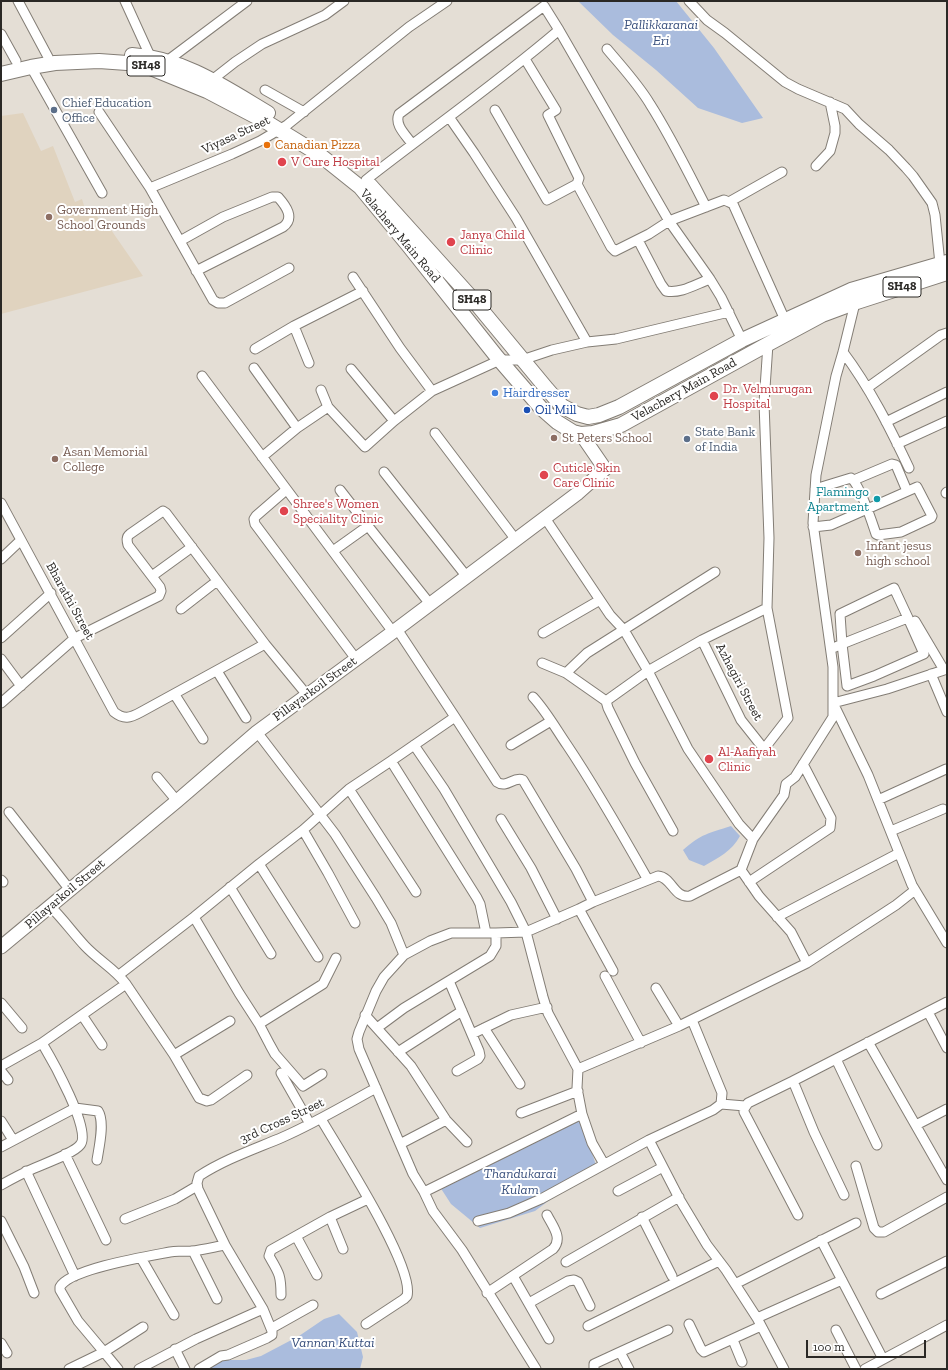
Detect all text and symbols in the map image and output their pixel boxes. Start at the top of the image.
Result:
water label: Pallikkaranai Eri [624,17,698,50]
road number: SH48 [127,56,165,76]
place label: Chief Education Office [62,95,151,126]
marker: Chief Education Office [49,105,59,115]
street label: Viyasa Street [199,112,273,158]
place label: Canadian Pizza [275,137,360,153]
marker: Canadian Pizza [262,140,272,150]
place label: V Cure Hospital [291,154,380,170]
marker: V Cure Hospital [276,156,288,168]
street label: Velachery Main Road [356,186,444,286]
place label: Government High School Grounds [57,202,158,233]
marker: Government High School Grounds [44,212,54,222]
place label: Janya Child Clinic [460,227,525,258]
marker: Janya Child Clinic [445,236,457,248]
road number: SH48 [883,277,921,297]
road number: SH48 [453,290,491,310]
street label: Velachery Main Road [629,355,739,425]
place label: Dr. Velmurugan Hospital [723,381,812,412]
place label: Hairdresser [503,385,570,401]
marker: Hairdresser [490,388,500,398]
marker: Dr. Velmurugan Hospital [708,390,720,402]
place label: Oil Mill [535,402,577,418]
marker: Oil Mill [522,405,532,415]
place label: State Bank of India [695,424,755,455]
place label: St Peters School [562,430,652,446]
marker: St Peters School [549,433,559,443]
marker: State Bank of India [682,434,692,444]
place label: Asan Memorial College [63,444,148,475]
marker: Asan Memorial College [50,454,60,464]
place label: Cuticle Skin Care Clinic [553,460,620,491]
marker: Cuticle Skin Care Clinic [538,469,550,481]
place label: Flamingo Apartment [807,484,869,515]
marker: Flamingo Apartment [872,494,882,504]
place label: Shree's Women Speciality Clinic [293,496,383,527]
marker: Shree's Women Speciality Clinic [278,505,290,517]
place label: Infant jesus high school [866,538,931,569]
marker: Infant jesus high school [853,548,863,558]
street label: Bharathi Street [42,560,98,642]
street label: Azhagiri Street [712,641,766,723]
street label: Pillayarkoil Street [270,653,360,725]
place label: Al-Aafiyah Clinic [718,744,776,775]
marker: Al-Aafiyah Clinic [703,753,715,765]
street label: Pillayarkoil Street [22,856,108,932]
street label: 3rd Cross Street [237,1095,327,1147]
water label: Thandukarai Kulam [484,1166,556,1198]
scale bar [808,1332,928,1358]
water label: Vannan Kuttai [291,1335,375,1351]
text: 100 m [813,1340,845,1354]

